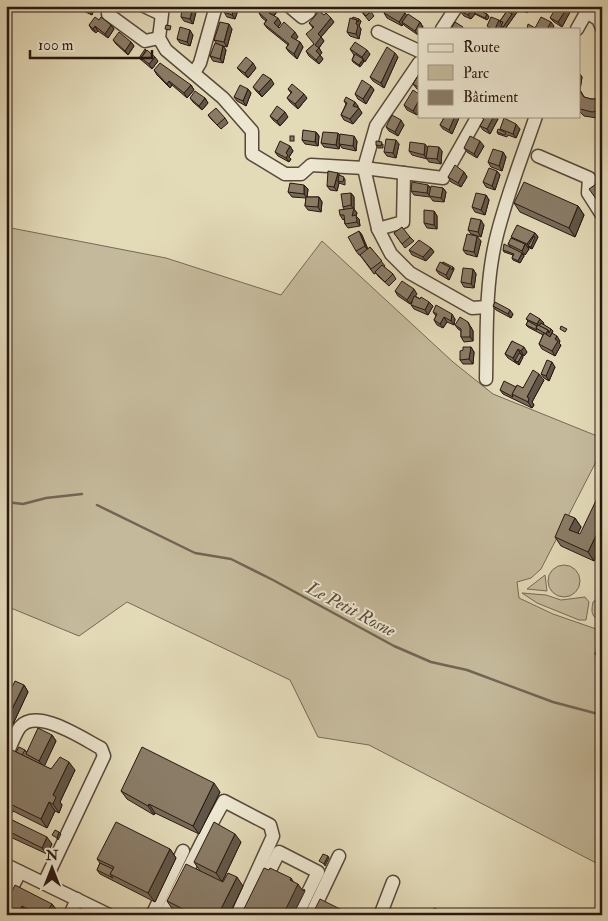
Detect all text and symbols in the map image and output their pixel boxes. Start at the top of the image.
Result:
scale bar [30,28,152,60]
legend [418,28,580,118]
text: 100 m [38,36,74,55]
text: Route [463,38,500,57]
text: Parc [463,64,489,83]
text: Bâtiment [463,88,518,107]
water label: Le Petit Rosne [301,576,400,643]
north arrow [28,844,78,894]
text: N [45,847,59,864]

